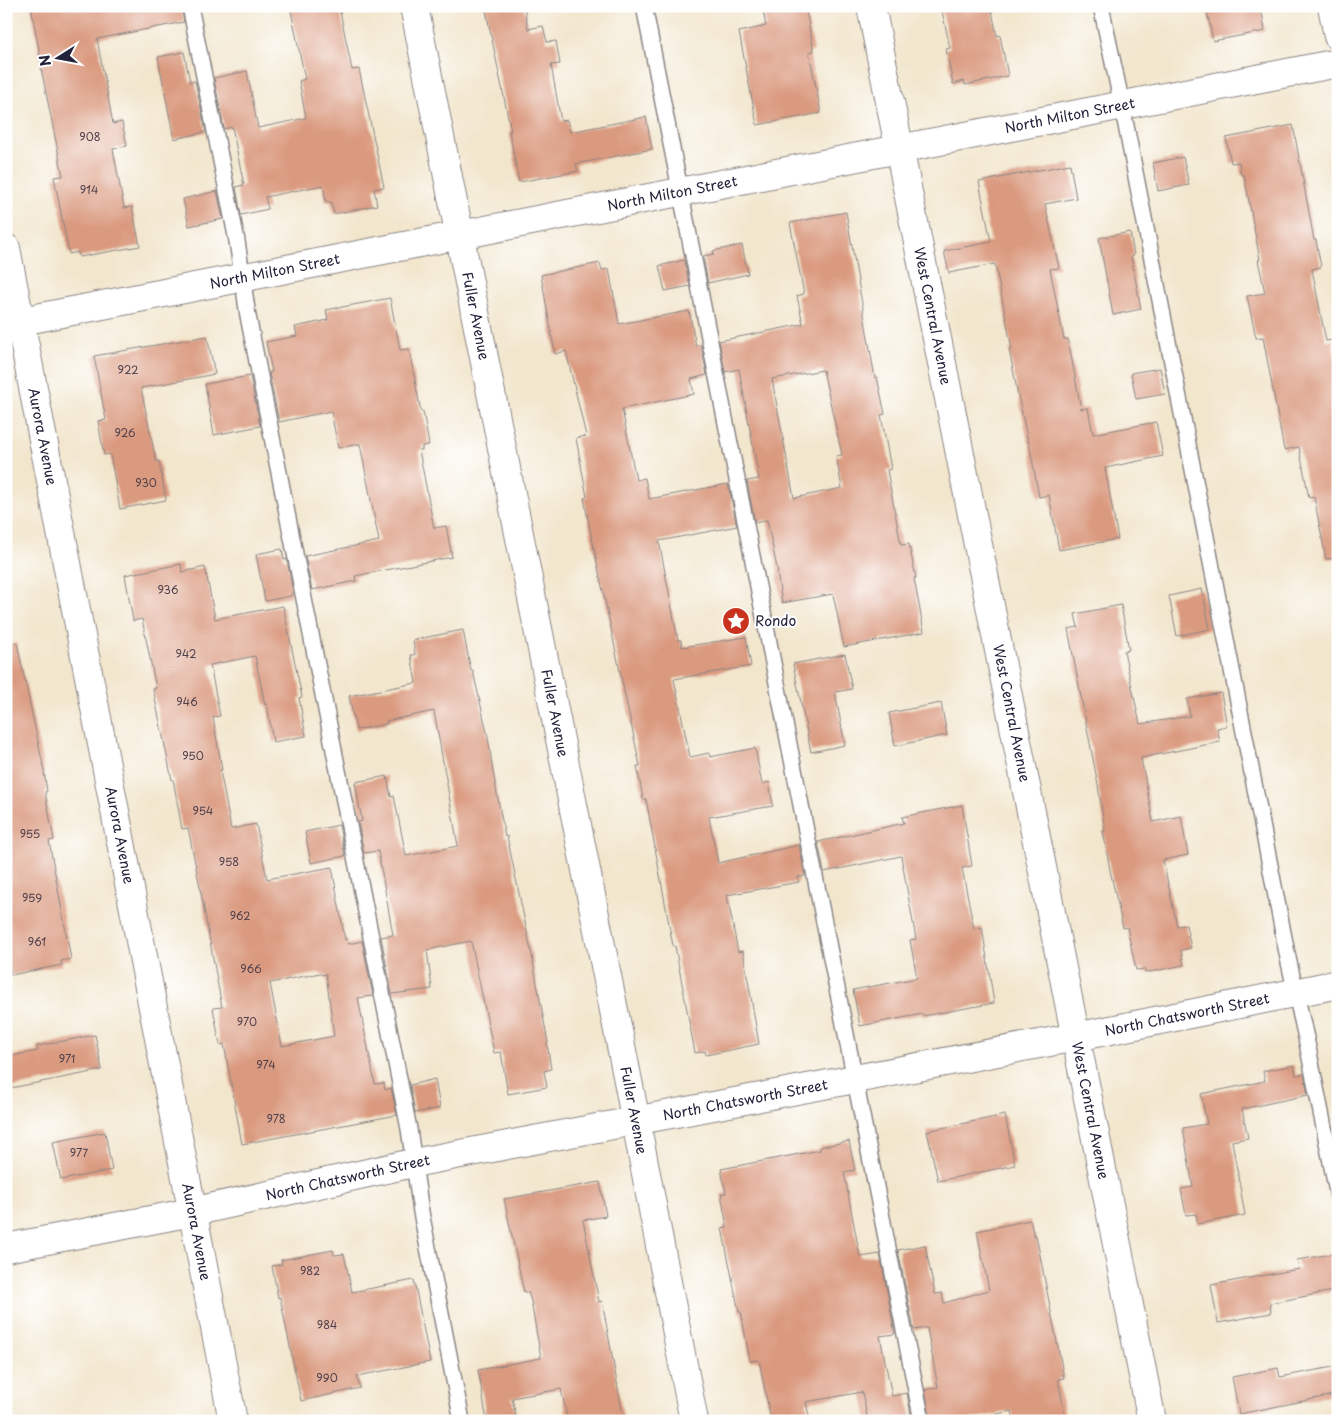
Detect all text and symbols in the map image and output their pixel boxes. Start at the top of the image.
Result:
north arrow [32,32,82,82]
text: N [33,53,56,68]
street label: North Milton Street [1003,92,1137,138]
house number: 908 [79,128,101,145]
street label: North Milton Street [605,170,739,216]
house number: 914 [80,181,98,198]
street label: West Central Avenue [909,245,957,387]
street label: North Milton Street [208,248,342,294]
street label: Fuller Avenue [457,270,495,362]
house number: 922 [118,361,138,378]
street label: Aurora Avenue [23,386,63,487]
house number: 926 [114,424,136,441]
house number: 930 [135,474,157,491]
house number: 936 [157,581,179,598]
place icon: Rondo [721,606,751,636]
place label: Rondo [755,610,796,631]
street label: West Central Avenue [988,642,1036,784]
house number: 942 [175,645,197,662]
street label: Fuller Avenue [536,667,574,759]
house number: 946 [176,693,198,710]
house number: 950 [182,747,204,764]
street label: Aurora Avenue [100,785,140,886]
house number: 954 [193,802,213,819]
house number: 955 [20,825,40,842]
house number: 958 [219,853,239,870]
house number: 959 [22,889,42,906]
house number: 962 [230,907,250,924]
house number: 961 [28,933,46,950]
house number: 966 [240,960,262,977]
street label: North Chatsworth Street [1103,987,1271,1041]
house number: 970 [237,1013,257,1030]
street label: West Central Avenue [1067,1040,1115,1181]
house number: 971 [59,1050,75,1067]
house number: 974 [256,1056,276,1073]
street label: Fuller Avenue [615,1064,653,1156]
street label: North Chatsworth Street [661,1073,830,1125]
house number: 978 [266,1110,286,1127]
house number: 977 [70,1144,88,1161]
street label: North Chatsworth Street [264,1149,432,1205]
street label: Aurora Avenue [177,1181,217,1283]
house number: 982 [300,1262,320,1279]
house number: 984 [317,1316,337,1333]
house number: 990 [316,1369,338,1386]

